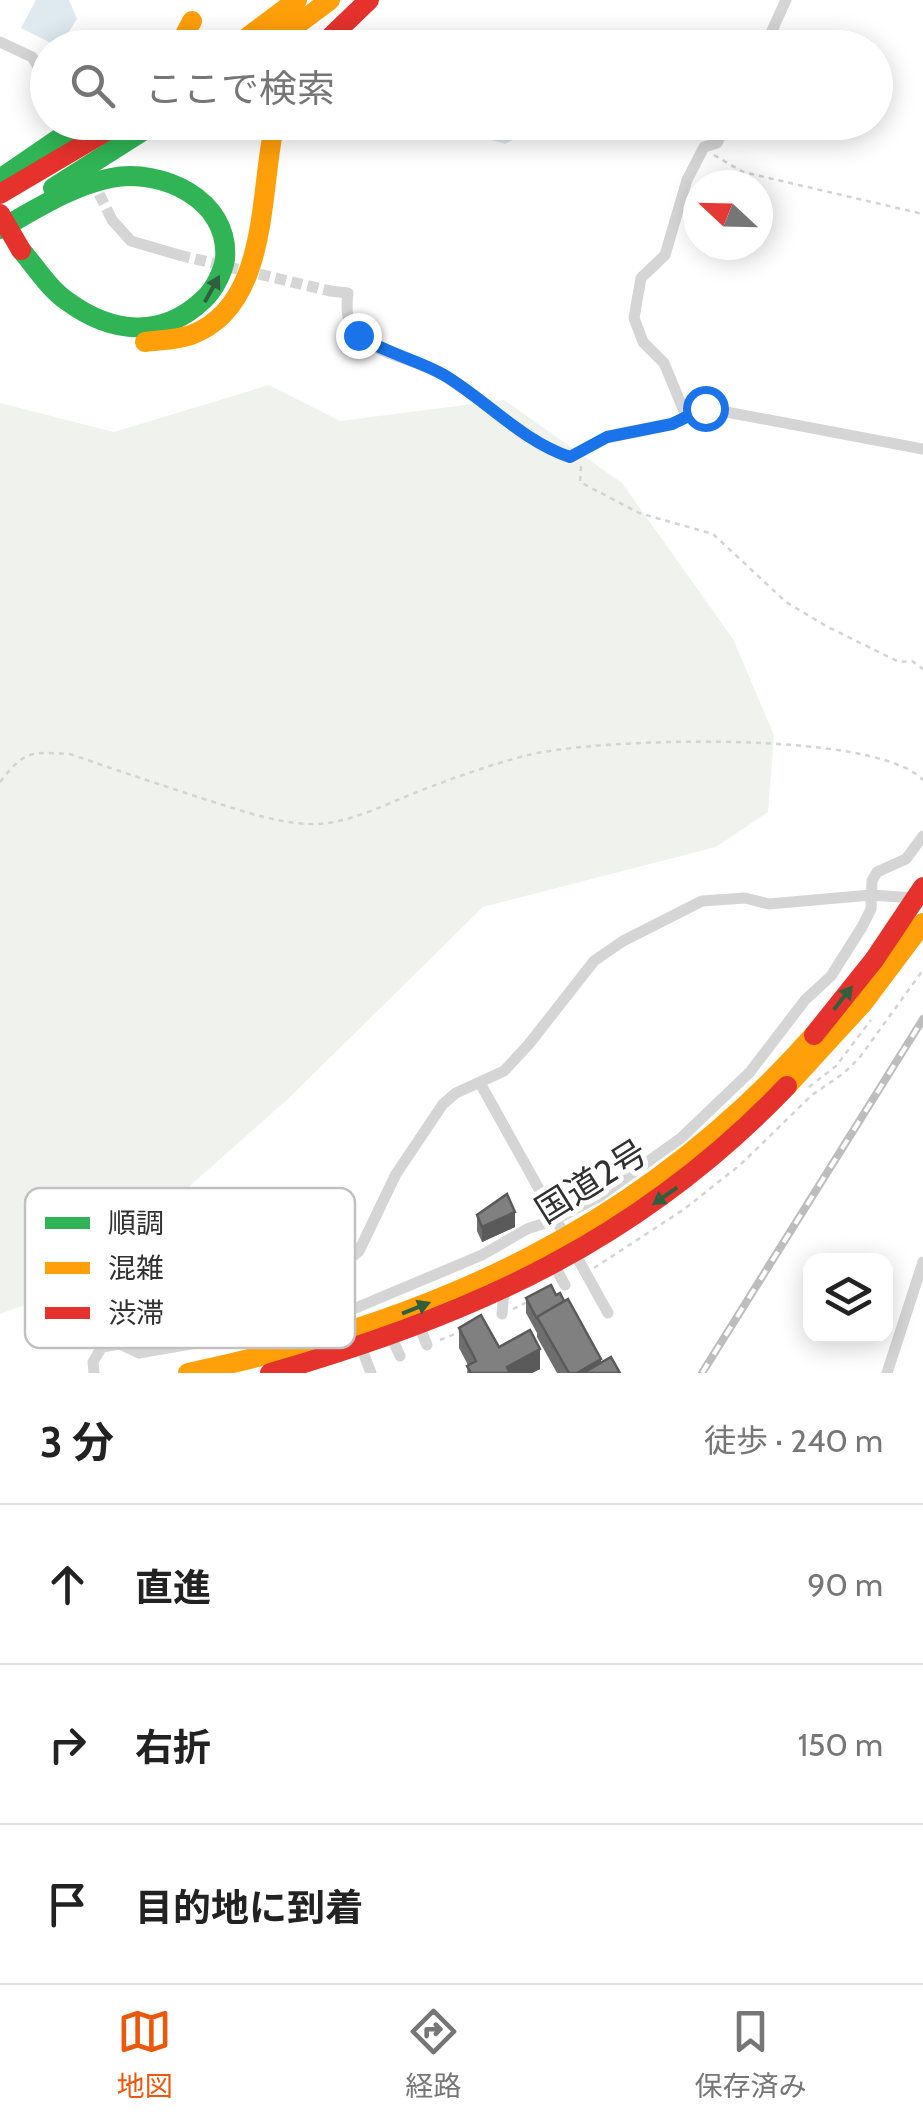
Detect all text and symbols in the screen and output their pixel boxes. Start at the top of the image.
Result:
search box [30,30,893,140]
icon: search [65,58,120,113]
text: ここで検索 [145,65,335,112]
north arrow [683,170,773,260]
one-way arrow [202,275,220,303]
route end [336,313,382,359]
route start [683,386,729,432]
one-way arrow [832,985,853,1011]
street label: 国道2号 [527,1130,655,1232]
one-way arrow [652,1186,678,1206]
legend [25,1188,355,1348]
text: 順調 [108,1206,164,1240]
text: 混雑 [108,1251,164,1285]
map controls [803,1253,893,1343]
button: layers [803,1253,893,1343]
text: 渋滞 [108,1296,164,1330]
one-way arrow [401,1299,431,1315]
text: 3 分 [40,1416,114,1468]
text: 徒歩 · 240 m [704,1421,883,1460]
icon: ahead [40,1557,95,1612]
text: 直進 [135,1564,211,1611]
text: 90 m [807,1565,883,1604]
icon: right [40,1717,95,1772]
text: 右折 [135,1724,211,1771]
text: 150 m [798,1725,883,1764]
icon: arrive [40,1877,95,1932]
text: 目的地に到着 [135,1884,363,1931]
tab: 地図 [116,2004,173,2104]
tab: 経路 [405,2004,462,2104]
tab: 保存済み [694,2004,807,2104]

